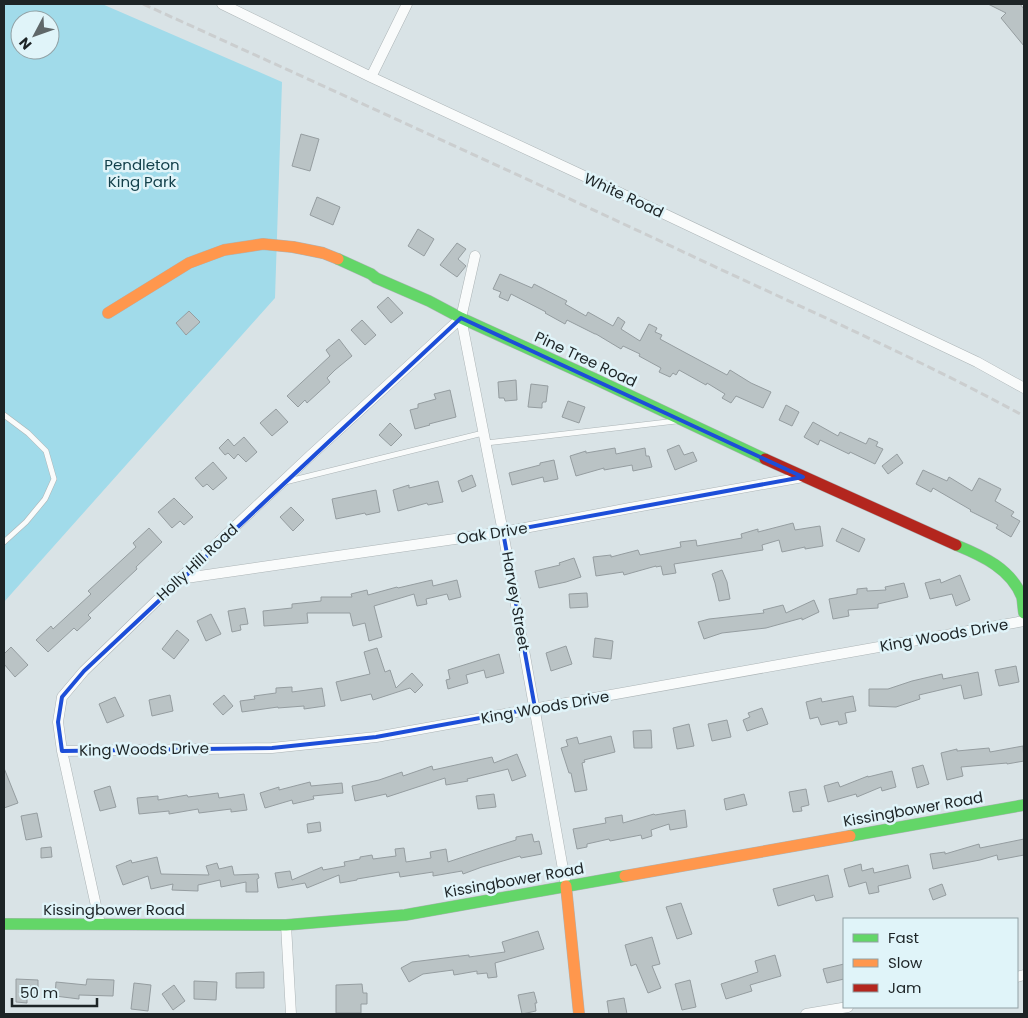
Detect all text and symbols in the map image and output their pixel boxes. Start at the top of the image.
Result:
north arrow [10,10,60,60]
text: N [14,33,36,54]
park label: Pendleton King Park [104,154,180,192]
street label: White Road [581,167,667,223]
street label: Pine Tree Road [531,326,641,392]
street label: Oak Drive [455,517,529,549]
street label: Holly Hill Road [152,519,242,605]
street label: Harvey Street [497,550,535,652]
street label: King Woods Drive [878,613,1010,657]
street label: King Woods Drive [479,685,611,729]
street label: King Woods Drive [79,737,209,761]
street label: Kissingbower Road [841,786,985,832]
street label: Kissingbower Road [442,857,586,903]
street label: Kissingbower Road [43,899,185,920]
legend [843,918,1018,1008]
text: Fast [888,927,919,948]
text: Slow [888,952,923,973]
scale bar [12,976,98,1008]
text: Jam [888,977,922,998]
text: 50 m [20,982,58,1003]

